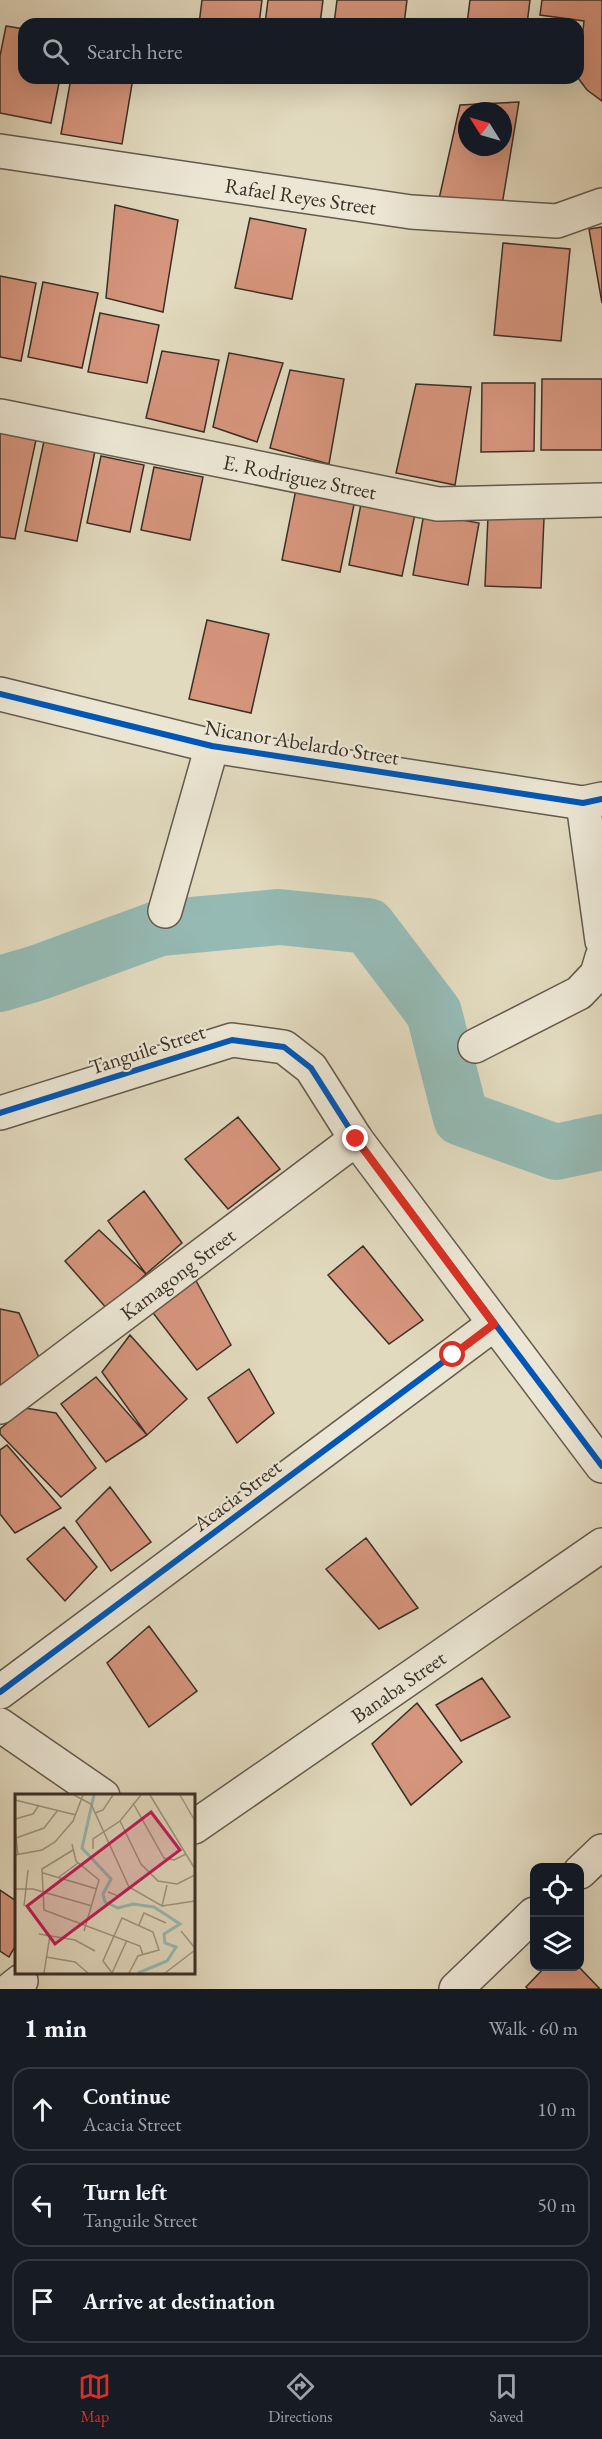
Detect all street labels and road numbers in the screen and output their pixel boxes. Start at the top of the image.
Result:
street label: Rafael Reyes Street [223,171,379,220]
street label: E. Rodriguez Street [221,448,379,505]
street label: Nicanor Abelardo Street [203,713,402,771]
street label: Tanguile Street [86,1017,209,1080]
street label: Kamagong Street [114,1221,241,1326]
street label: Acacia Street [187,1453,287,1538]
street label: Banaba Street [345,1644,451,1728]

